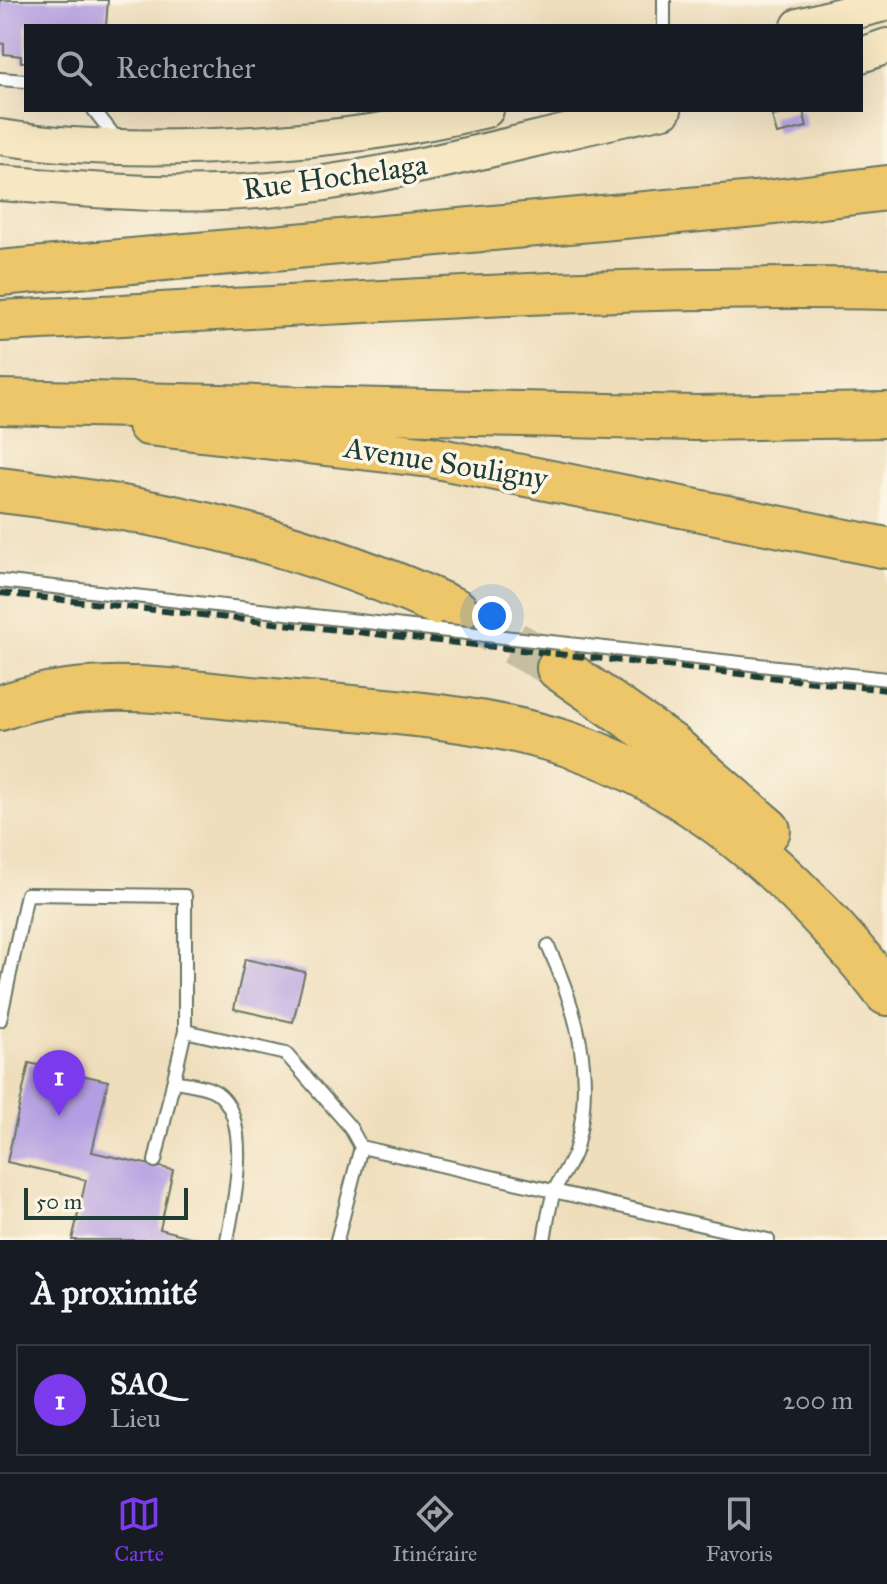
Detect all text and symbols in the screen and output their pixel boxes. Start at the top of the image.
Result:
search box [24,24,863,112]
icon: search [52,46,96,90]
text: Rechercher [116,50,255,86]
street label: Rue Hochelaga [240,146,430,208]
street label: Avenue Souligny [340,429,551,497]
your location [472,596,512,636]
pin: 1 [33,1050,85,1116]
scale bar [24,1184,188,1220]
text: 50 m [36,1188,82,1215]
text: À proximité [32,1272,197,1313]
text: SAQ [110,1366,168,1402]
text: 1 [55,1384,65,1416]
text: 200 m [782,1384,853,1416]
text: Lieu [110,1402,161,1434]
tab: Carte [114,1492,164,1567]
tab: Itinéraire [392,1492,477,1567]
tab: Favoris [706,1492,773,1567]

